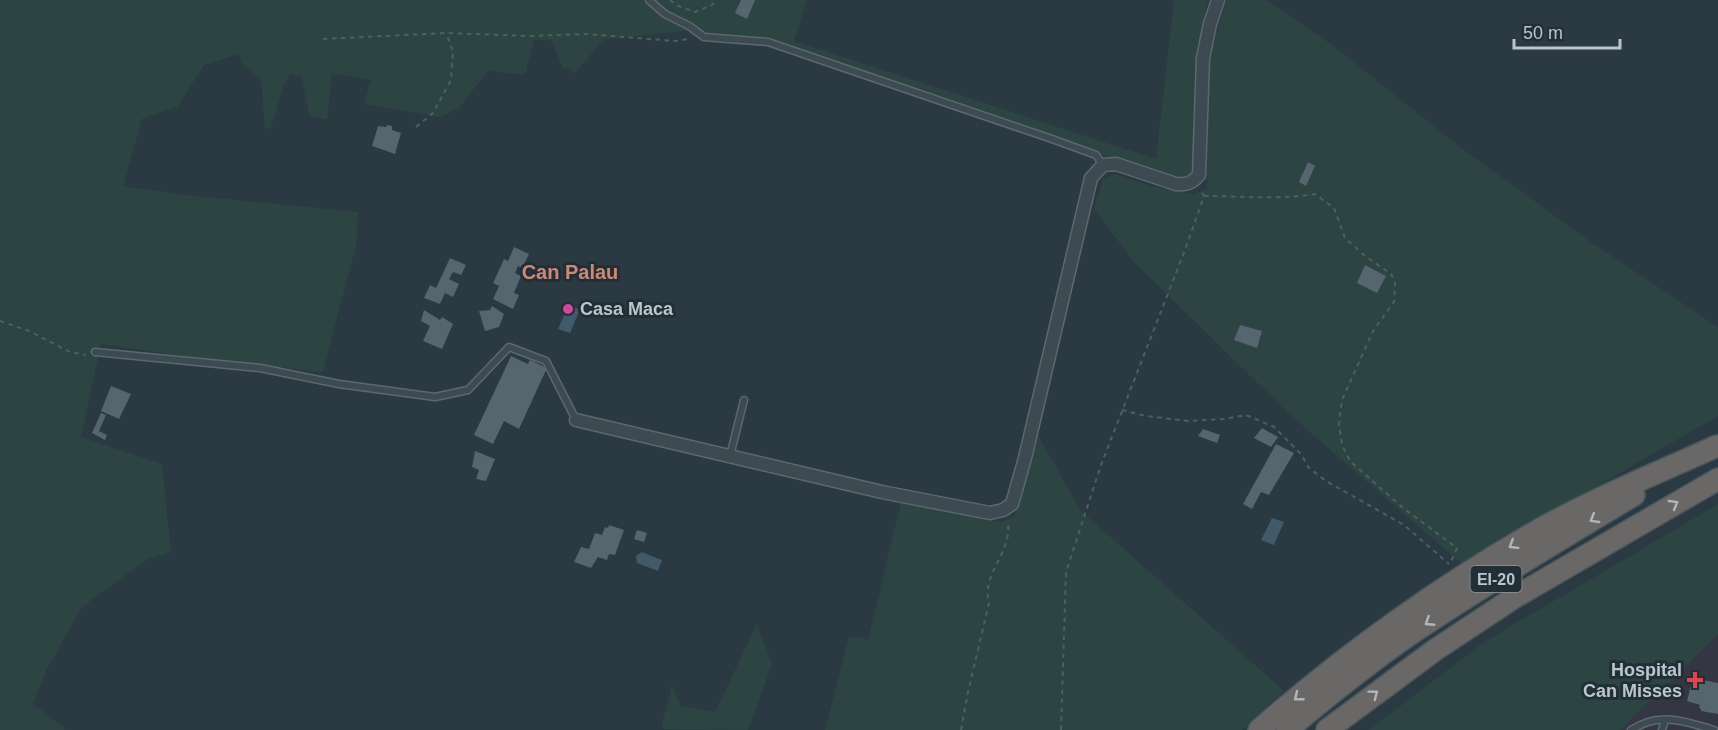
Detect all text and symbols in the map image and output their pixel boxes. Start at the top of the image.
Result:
scale bar [1514,12,1620,50]
text: 50 m [1523,23,1563,43]
district label: Can Palau [522,261,618,283]
place label: Casa Maca [580,299,674,319]
marker: Casa Maca [561,302,575,316]
one-way arrow [1668,500,1678,512]
one-way arrow [1590,512,1600,524]
one-way arrow [1509,538,1519,550]
road number: EI-20 [1470,566,1522,592]
one-way arrow [1425,615,1436,626]
place label: Hospital Can Misses [1583,660,1682,701]
marker: Hospital Can Misses [1686,671,1704,689]
one-way arrow [1293,689,1304,700]
one-way arrow [1367,691,1378,702]

